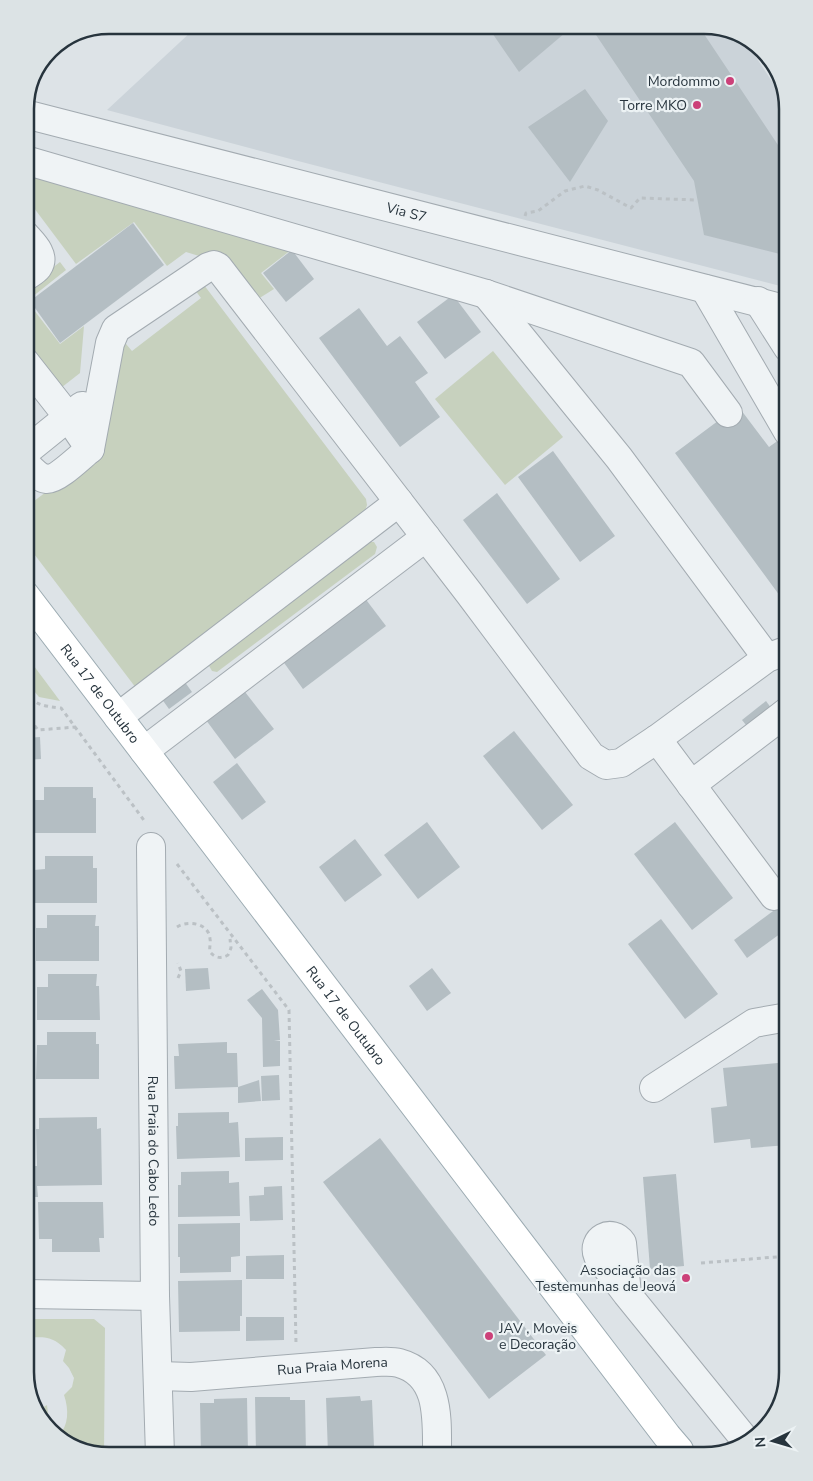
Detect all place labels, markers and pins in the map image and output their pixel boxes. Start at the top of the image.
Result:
place label: Mordommo [648,72,720,91]
marker: Mordommo [724,75,736,87]
place label: Torre MKO [620,96,687,115]
marker: Torre MKO [691,99,703,111]
place label: Associação das Testemunhas de Jeová [535,1261,676,1296]
marker: Associação das Testemunhas de Jeová [680,1272,692,1284]
place label: JAV , Moveis e Decoração [498,1319,577,1354]
marker: JAV , Moveis e Decoração [483,1330,495,1342]

